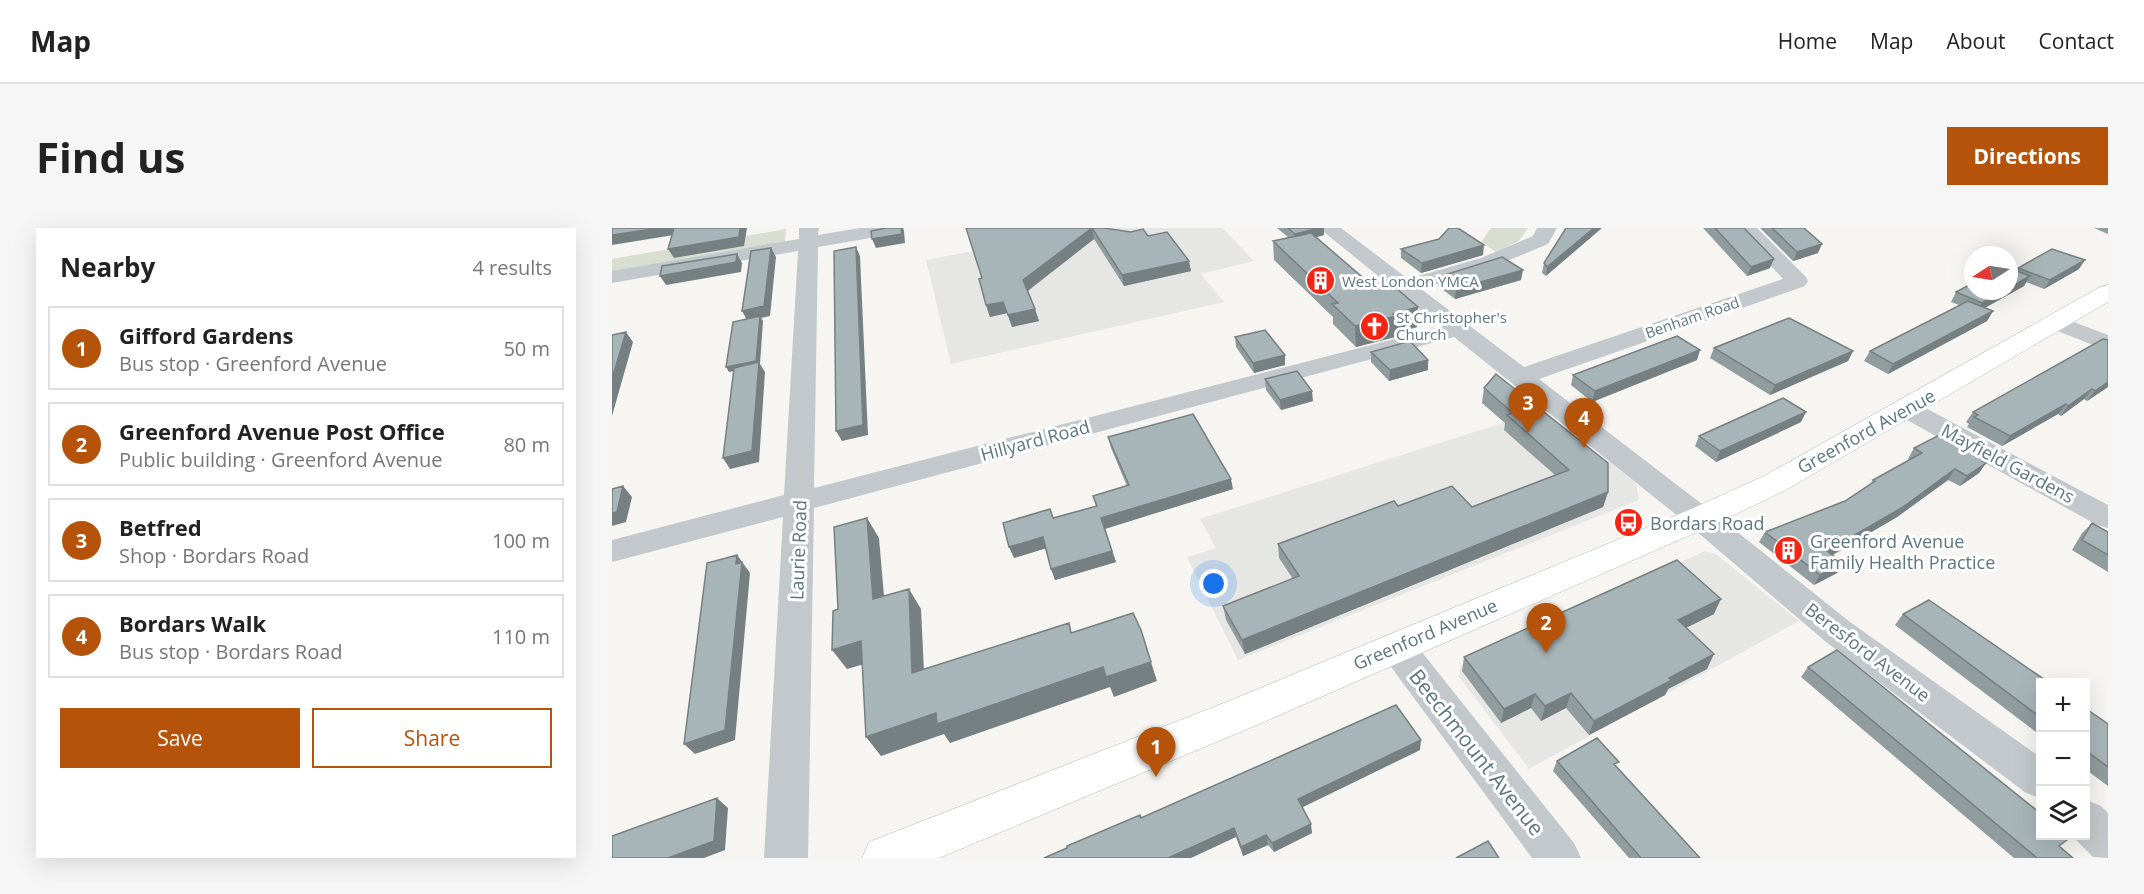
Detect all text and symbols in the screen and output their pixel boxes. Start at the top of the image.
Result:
text: Map [30,22,91,60]
text: Home [1778,27,1837,55]
text: Map [1870,27,1913,55]
text: About [1946,27,2006,55]
text: Contact [2039,27,2114,55]
button: Directions [1947,127,2108,185]
text: Find us [36,128,185,185]
north arrow [1964,246,2018,300]
text: Nearby [60,249,155,285]
text: 4 results [472,254,552,281]
building icon: West London YMCA [1305,265,1337,297]
place label: West London YMCA [1342,271,1479,291]
street label: Benham Road [1642,292,1742,342]
place label: St Christopher's Church [1396,307,1507,344]
church icon: St Christopher's Church [1359,310,1391,342]
text: Gifford Gardens [119,320,293,350]
text: 1 [76,335,87,362]
text: 50 m [503,335,550,362]
text: Bus stop · Greenford Avenue [119,350,387,377]
street label: Greenford Avenue [1793,383,1939,479]
pin: 3 [1508,384,1548,433]
pin: 4 [1564,398,1604,448]
street label: Hillyard Road [978,414,1092,466]
text: Greenford Avenue Post Office [119,416,445,446]
street label: Mayfield Gardens [1937,418,2079,508]
text: 2 [76,431,87,458]
text: 80 m [503,431,550,458]
text: Public building · Greenford Avenue [119,446,443,473]
street label: Laurie Road [784,500,812,600]
bus stop icon: Bordars Road [1613,507,1645,539]
place label: Bordars Road [1650,511,1764,535]
text: Betfred [119,512,202,542]
text: 3 [76,527,87,554]
text: 100 m [492,527,550,554]
place label: Greenford Avenue Family Health Practice [1810,529,1995,574]
building icon: Greenford Avenue Family Health Practice [1773,535,1805,567]
text: Shop · Bordars Road [119,542,309,569]
your location [1199,569,1228,598]
street label: Greenford Avenue [1349,593,1501,675]
street label: Beresford Avenue [1801,597,1935,707]
pin: 2 [1526,604,1566,653]
text: Bordars Walk [119,608,266,638]
text: 4 [76,623,87,650]
text: 110 m [492,623,550,650]
text: Bus stop · Bordars Road [119,638,343,665]
street label: Beechmount Avenue [1403,663,1551,841]
map controls [2036,678,2090,840]
button: + [2036,678,2090,732]
button: Save [60,708,300,768]
button: Share [312,708,552,768]
pin: 1 [1136,728,1176,777]
button: − [2036,732,2090,786]
button: layers [2036,786,2090,840]

